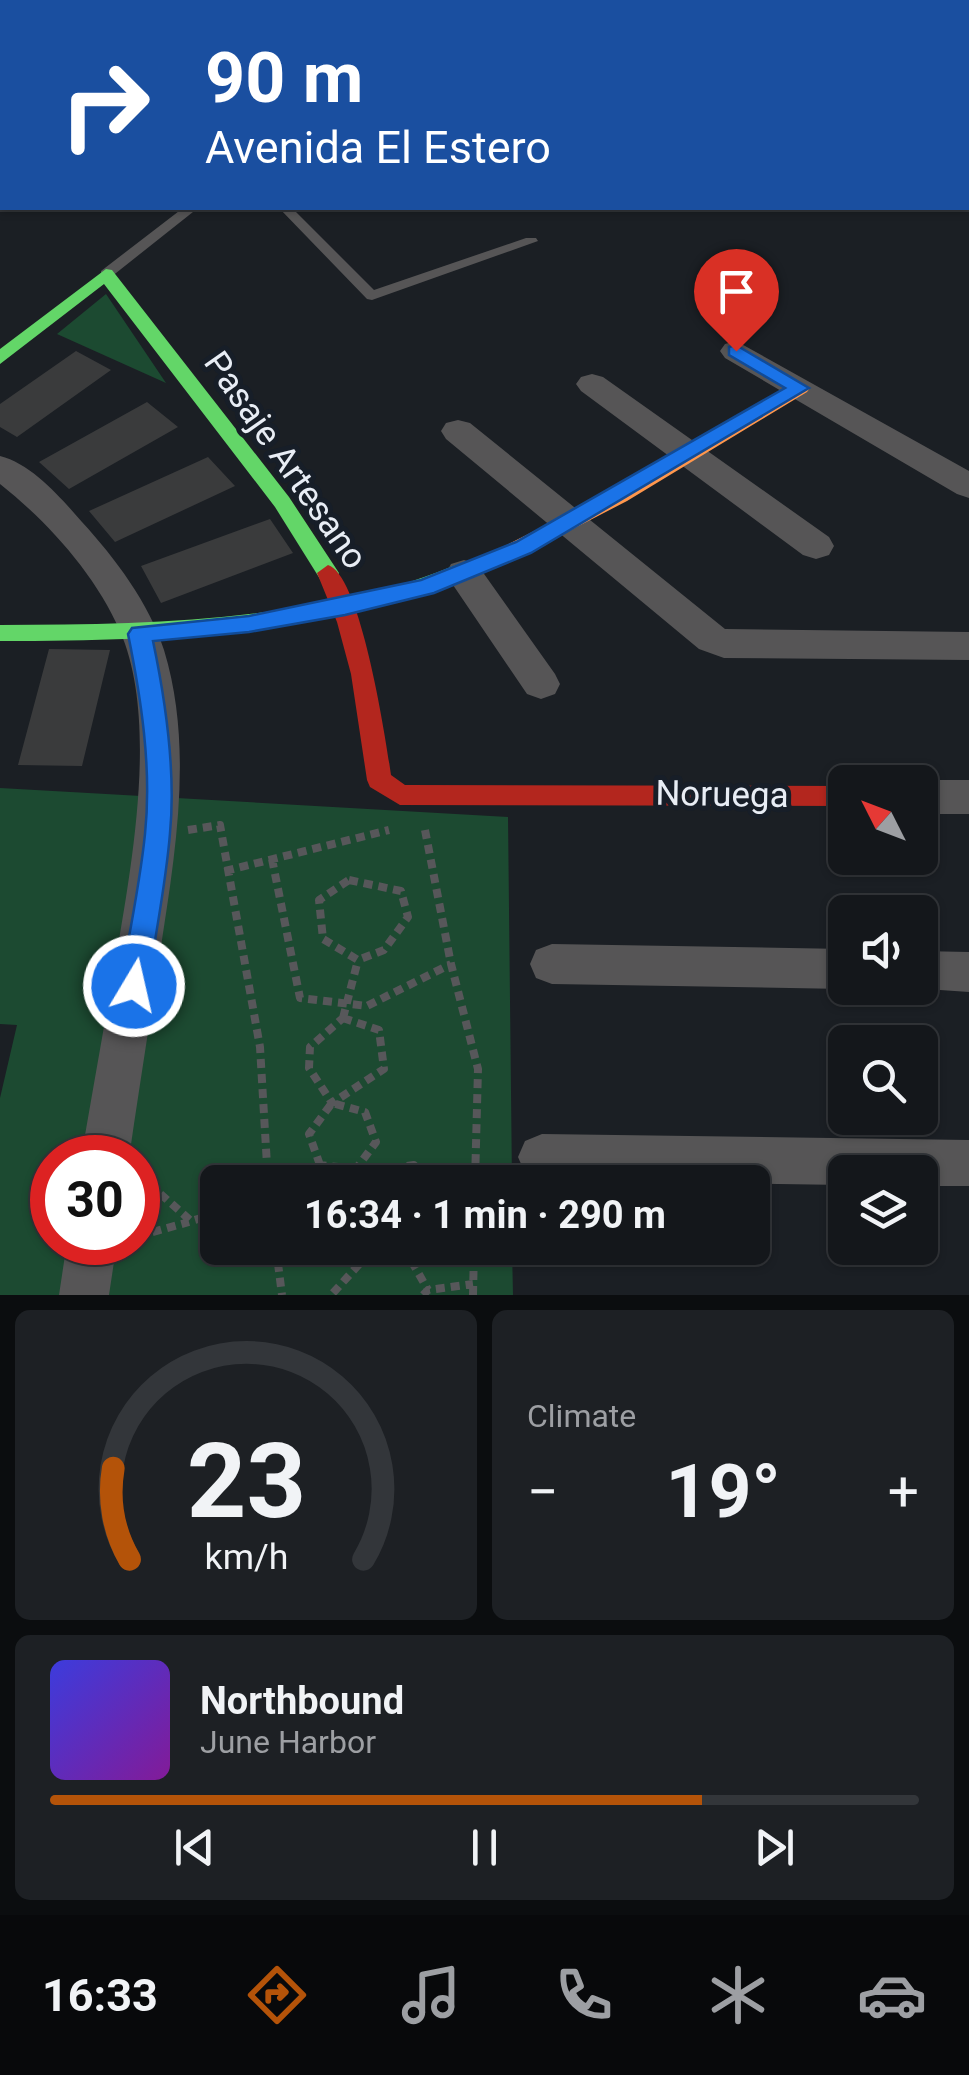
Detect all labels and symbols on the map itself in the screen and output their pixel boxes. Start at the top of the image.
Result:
pin [694,249,779,352]
street label: Pasaje Artesano [195,344,376,577]
north arrow [828,765,938,875]
street label: Noruega [655,773,789,816]
position arrow [82,934,186,1038]
speed limit sign: 30 [30,1135,160,1265]

